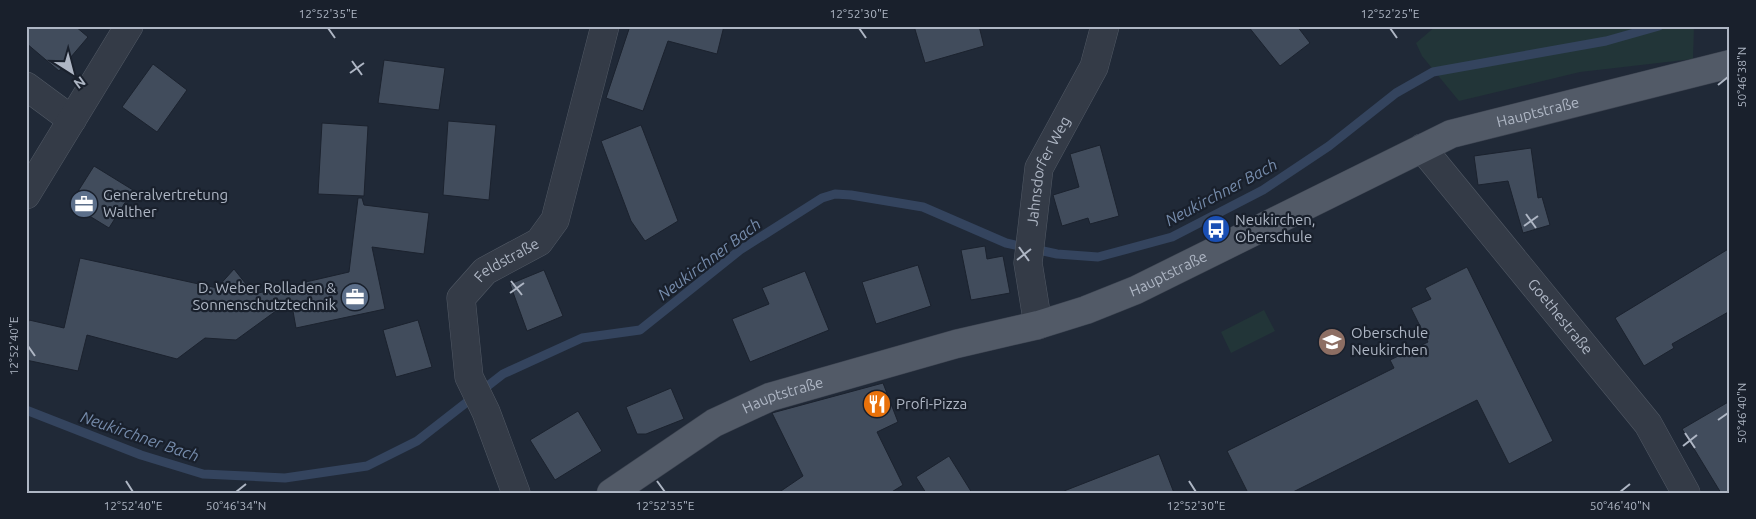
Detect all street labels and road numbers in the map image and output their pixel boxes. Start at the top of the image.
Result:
street label: Hauptstraße [1495,93,1581,130]
street label: Jahnsdorfer Weg [1023,113,1073,227]
street label: Feldstraße [470,235,542,285]
street label: Hauptstraße [1127,247,1210,300]
street label: Goethestraße [1524,275,1597,358]
street label: Hauptstraße [739,373,825,417]

